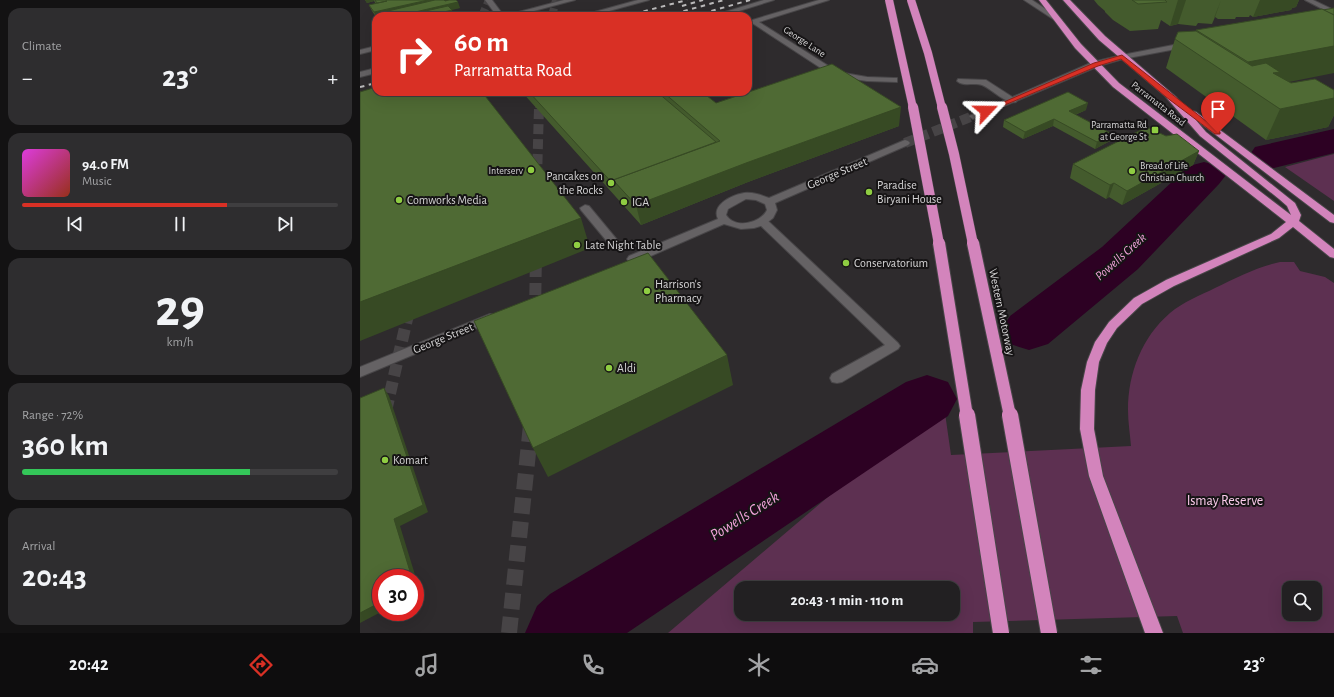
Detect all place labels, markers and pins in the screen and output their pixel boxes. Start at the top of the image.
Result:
pin [1201,92,1235,133]
place label: Parramatta Rd at George St [1091,120,1148,142]
marker: Parramatta Rd at George St [1150,125,1160,135]
place label: Bread of Life Christian Church [1140,161,1204,183]
marker: Interserv [526,165,536,175]
place label: Interserv [488,166,524,176]
marker: Bread of Life Christian Church [1127,166,1137,176]
place label: Pancakes on the Rocks [546,170,603,196]
marker: Pancakes on the Rocks [606,178,616,188]
place label: Paradise Biryani House [877,179,942,206]
marker: Paradise Biryani House [864,187,874,197]
place label: Comworks Media [407,194,487,206]
marker: Comworks Media [394,195,404,205]
place label: IGA [632,196,649,208]
marker: IGA [619,197,629,207]
place label: Late Night Table [585,239,661,251]
marker: Late Night Table [572,240,582,250]
place label: Conservatorium [854,257,928,269]
marker: Conservatorium [841,258,851,268]
place label: Harrison's Pharmacy [655,278,702,305]
marker: Harrison's Pharmacy [642,286,652,296]
place label: Aldi [617,362,636,374]
marker: Aldi [604,363,614,373]
place label: Komart [393,454,428,466]
marker: Komart [380,455,390,465]

